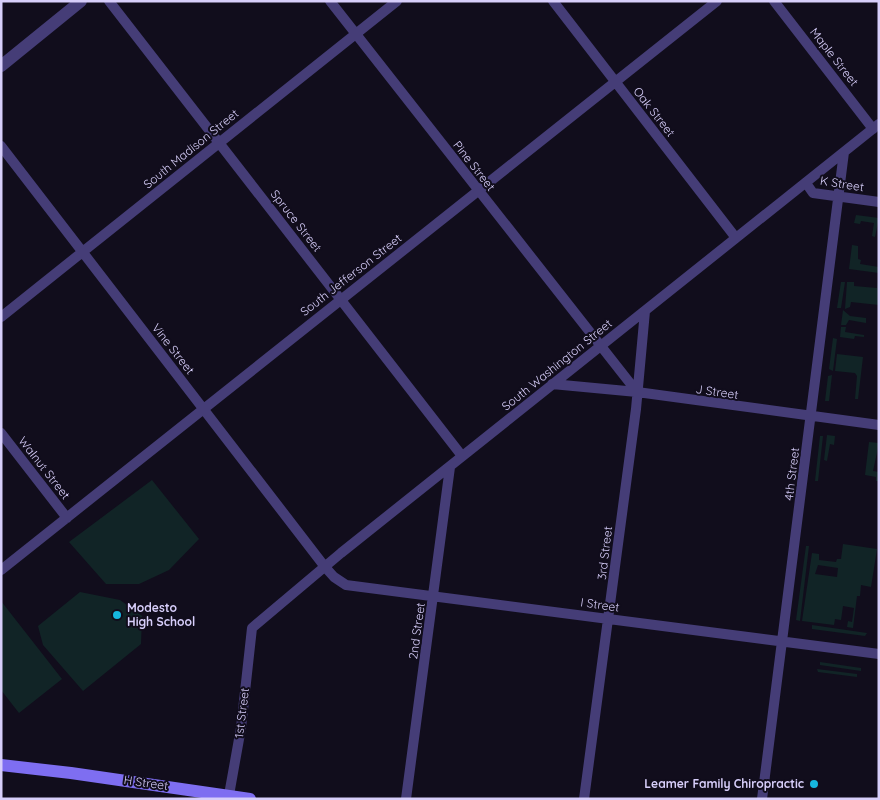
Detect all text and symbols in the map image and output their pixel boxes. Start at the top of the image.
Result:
street label: Maple Street [807,25,862,89]
street label: Oak Street [630,84,678,140]
street label: South Madison Street [140,106,241,192]
street label: Pine Street [450,138,499,194]
street label: K Street [819,173,865,194]
street label: Spruce Street [268,187,325,255]
street label: South Jefferson Street [297,230,404,319]
street label: South Washington Street [499,316,615,414]
street label: Vine Street [149,320,198,377]
street label: J Street [695,381,739,402]
street label: Walnut Street [15,433,74,502]
street label: 4th Street [781,447,802,501]
street label: 3rd Street [594,525,615,581]
street label: I Street [580,594,620,615]
place label: Modesto High School [127,600,195,629]
street label: 2nd Street [405,602,428,660]
marker: Modesto High School [111,609,123,621]
street label: 1st Street [231,687,252,739]
street label: H Street [123,772,169,793]
place label: Leamer Family Chiropractic [644,776,804,791]
marker: Leamer Family Chiropractic [808,778,820,790]

